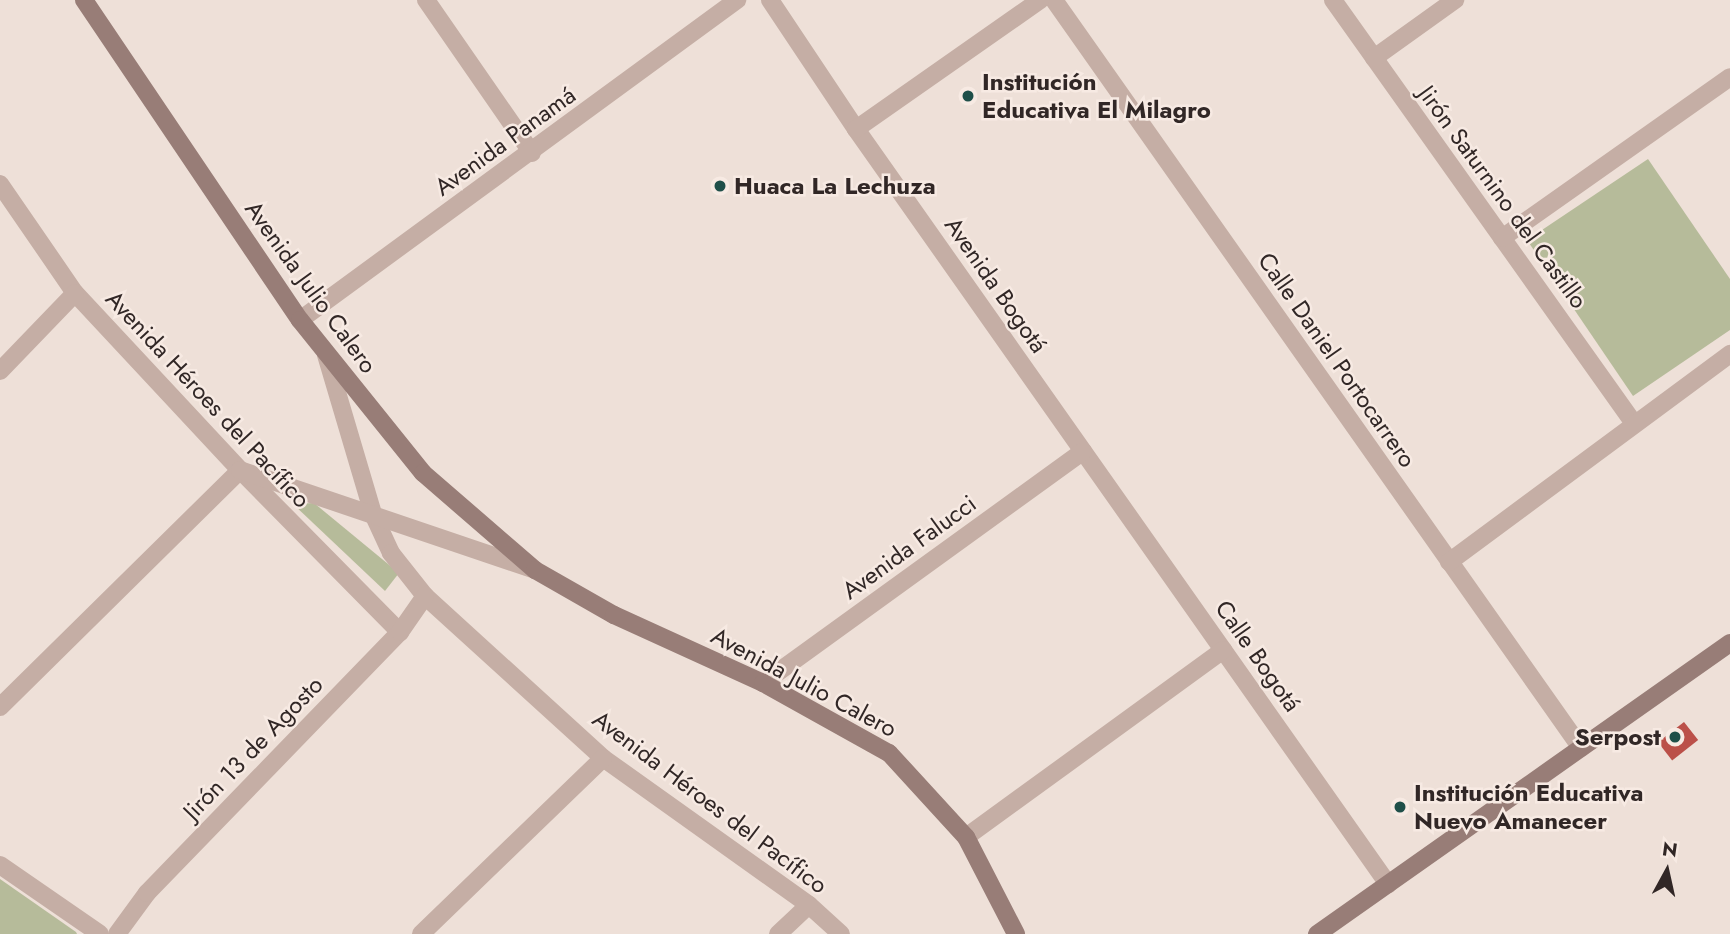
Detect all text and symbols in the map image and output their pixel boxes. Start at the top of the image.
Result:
place label: Institución Educativa El Milagro [982,68,1211,124]
street label: Avenida Panamá [429,80,581,202]
street label: Jirón Saturnino del Castillo [1412,80,1594,314]
marker: Institución Educativa El Milagro [960,88,976,104]
place label: Huaca La Lechuza [734,172,936,200]
marker: Huaca La Lechuza [712,178,728,194]
street label: Avenida Julio Calero [239,195,383,379]
street label: Avenida Bogotá [939,212,1053,358]
street label: Calle Daniel Portocarrero [1252,247,1422,473]
street label: Avenida Héroes del Pacífico [100,284,316,514]
street label: Avenida Falucci [836,489,982,605]
street label: Calle Bogotá [1209,595,1307,717]
street label: Avenida Julio Calero [706,621,902,743]
street label: Jirón 13 de Agosto [177,670,329,826]
street label: Avenida Héroes del Pacífico [587,704,833,900]
place label: Serpost [1575,723,1661,751]
marker: Serpost [1667,729,1683,745]
place label: Institución Educativa Nuevo Amanecer [1414,779,1643,835]
marker: Institución Educativa Nuevo Amanecer [1392,799,1408,815]
text: N [1661,835,1679,864]
north arrow [1632,836,1702,906]

